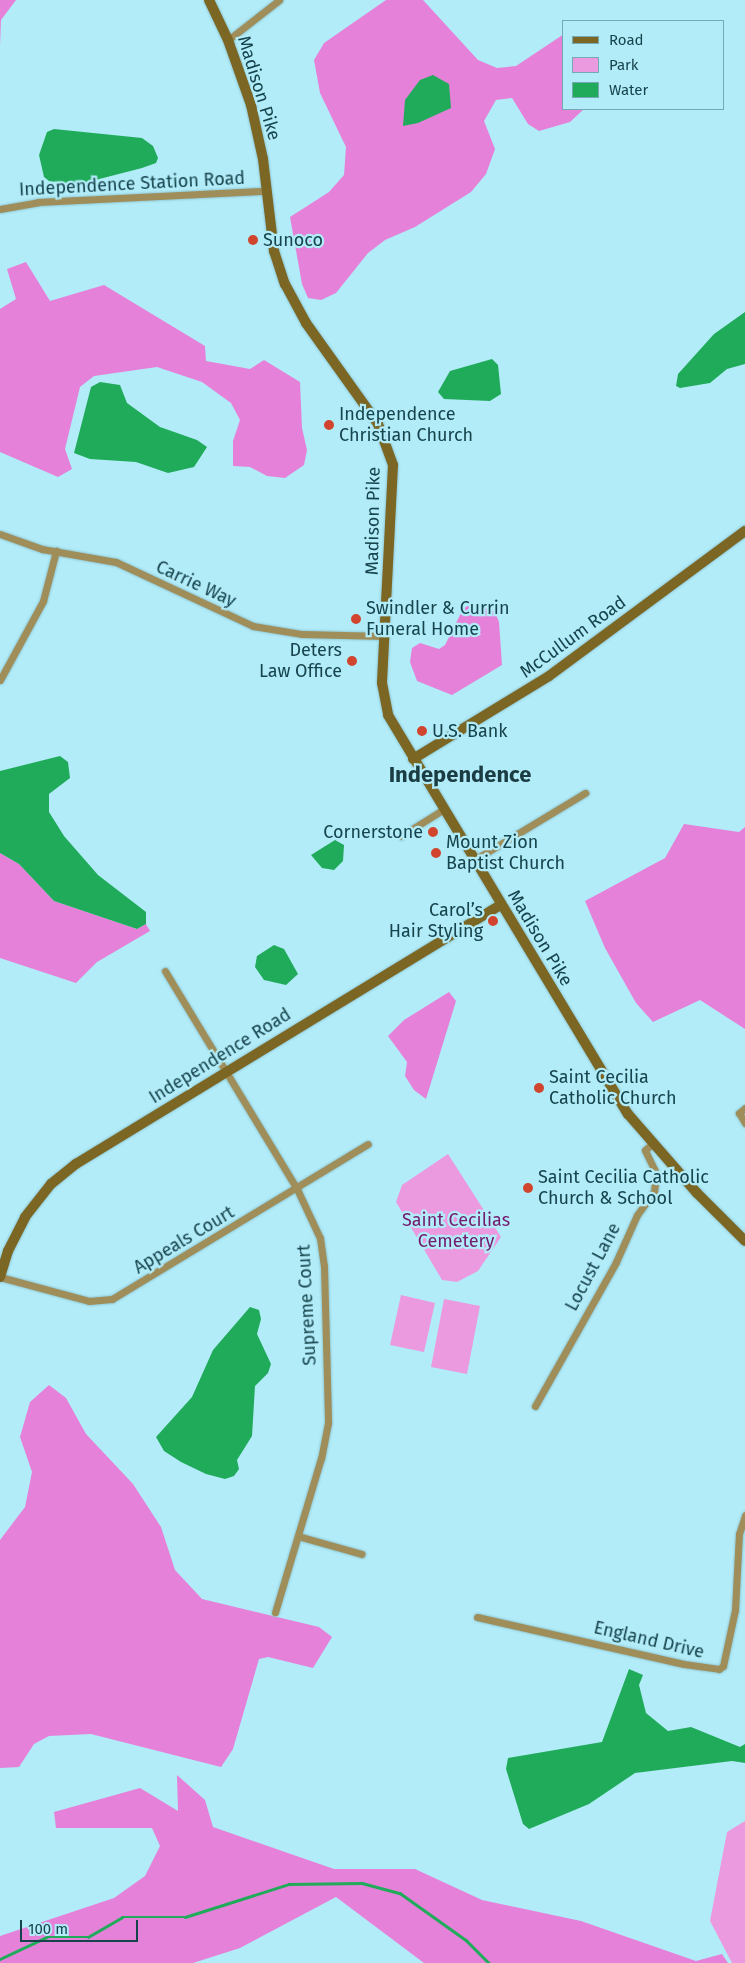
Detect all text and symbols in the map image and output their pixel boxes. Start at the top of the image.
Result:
legend [562,20,725,110]
text: Road [609,31,644,49]
street label: Madison Pike [233,33,285,143]
text: Park [609,56,639,74]
text: Water [609,81,648,99]
street label: Independence Station Road [18,167,246,201]
place label: Sunoco [263,229,323,251]
marker: Sunoco [247,234,259,246]
place label: Independence Christian Church [339,404,473,446]
marker: Independence Christian Church [323,419,335,431]
street label: Madison Pike [361,467,385,575]
street label: Carrie Way [152,556,240,612]
street label: McCullum Road [516,591,630,683]
place label: Swindler & Currin Funeral Home [366,598,509,640]
marker: Swindler & Currin Funeral Home [350,613,362,625]
place label: Deters Law Office [259,640,342,682]
marker: Deters Law Office [346,655,358,667]
place label: U.S. Bank [432,720,507,742]
marker: U.S. Bank [416,725,428,737]
district label: Independence [389,762,531,788]
place label: Cornerstone [323,821,423,843]
marker: Cornerstone [427,826,439,838]
place label: Mount Zion Baptist Church [446,832,565,874]
marker: Mount Zion Baptist Church [430,847,442,859]
street label: Madison Pike [503,886,577,990]
place label: Carol’s Hair Styling [389,900,483,942]
marker: Carol’s Hair Styling [487,915,499,927]
street label: Independence Road [145,1004,295,1108]
place label: Saint Cecilia Catholic Church [549,1067,676,1110]
marker: Saint Cecilia Catholic Church [533,1082,545,1094]
place label: Saint Cecilia Catholic Church & School [538,1167,709,1210]
marker: Saint Cecilia Catholic Church & School [522,1182,534,1194]
street label: Appeals Court [130,1202,238,1278]
park label: Saint Cecilias Cemetery [402,1210,510,1252]
street label: Locust Lane [561,1219,625,1315]
street label: Supreme Court [293,1244,321,1366]
street label: England Drive [592,1617,706,1663]
scale bar [22,1910,140,1942]
text: 100 m [28,1920,68,1938]

